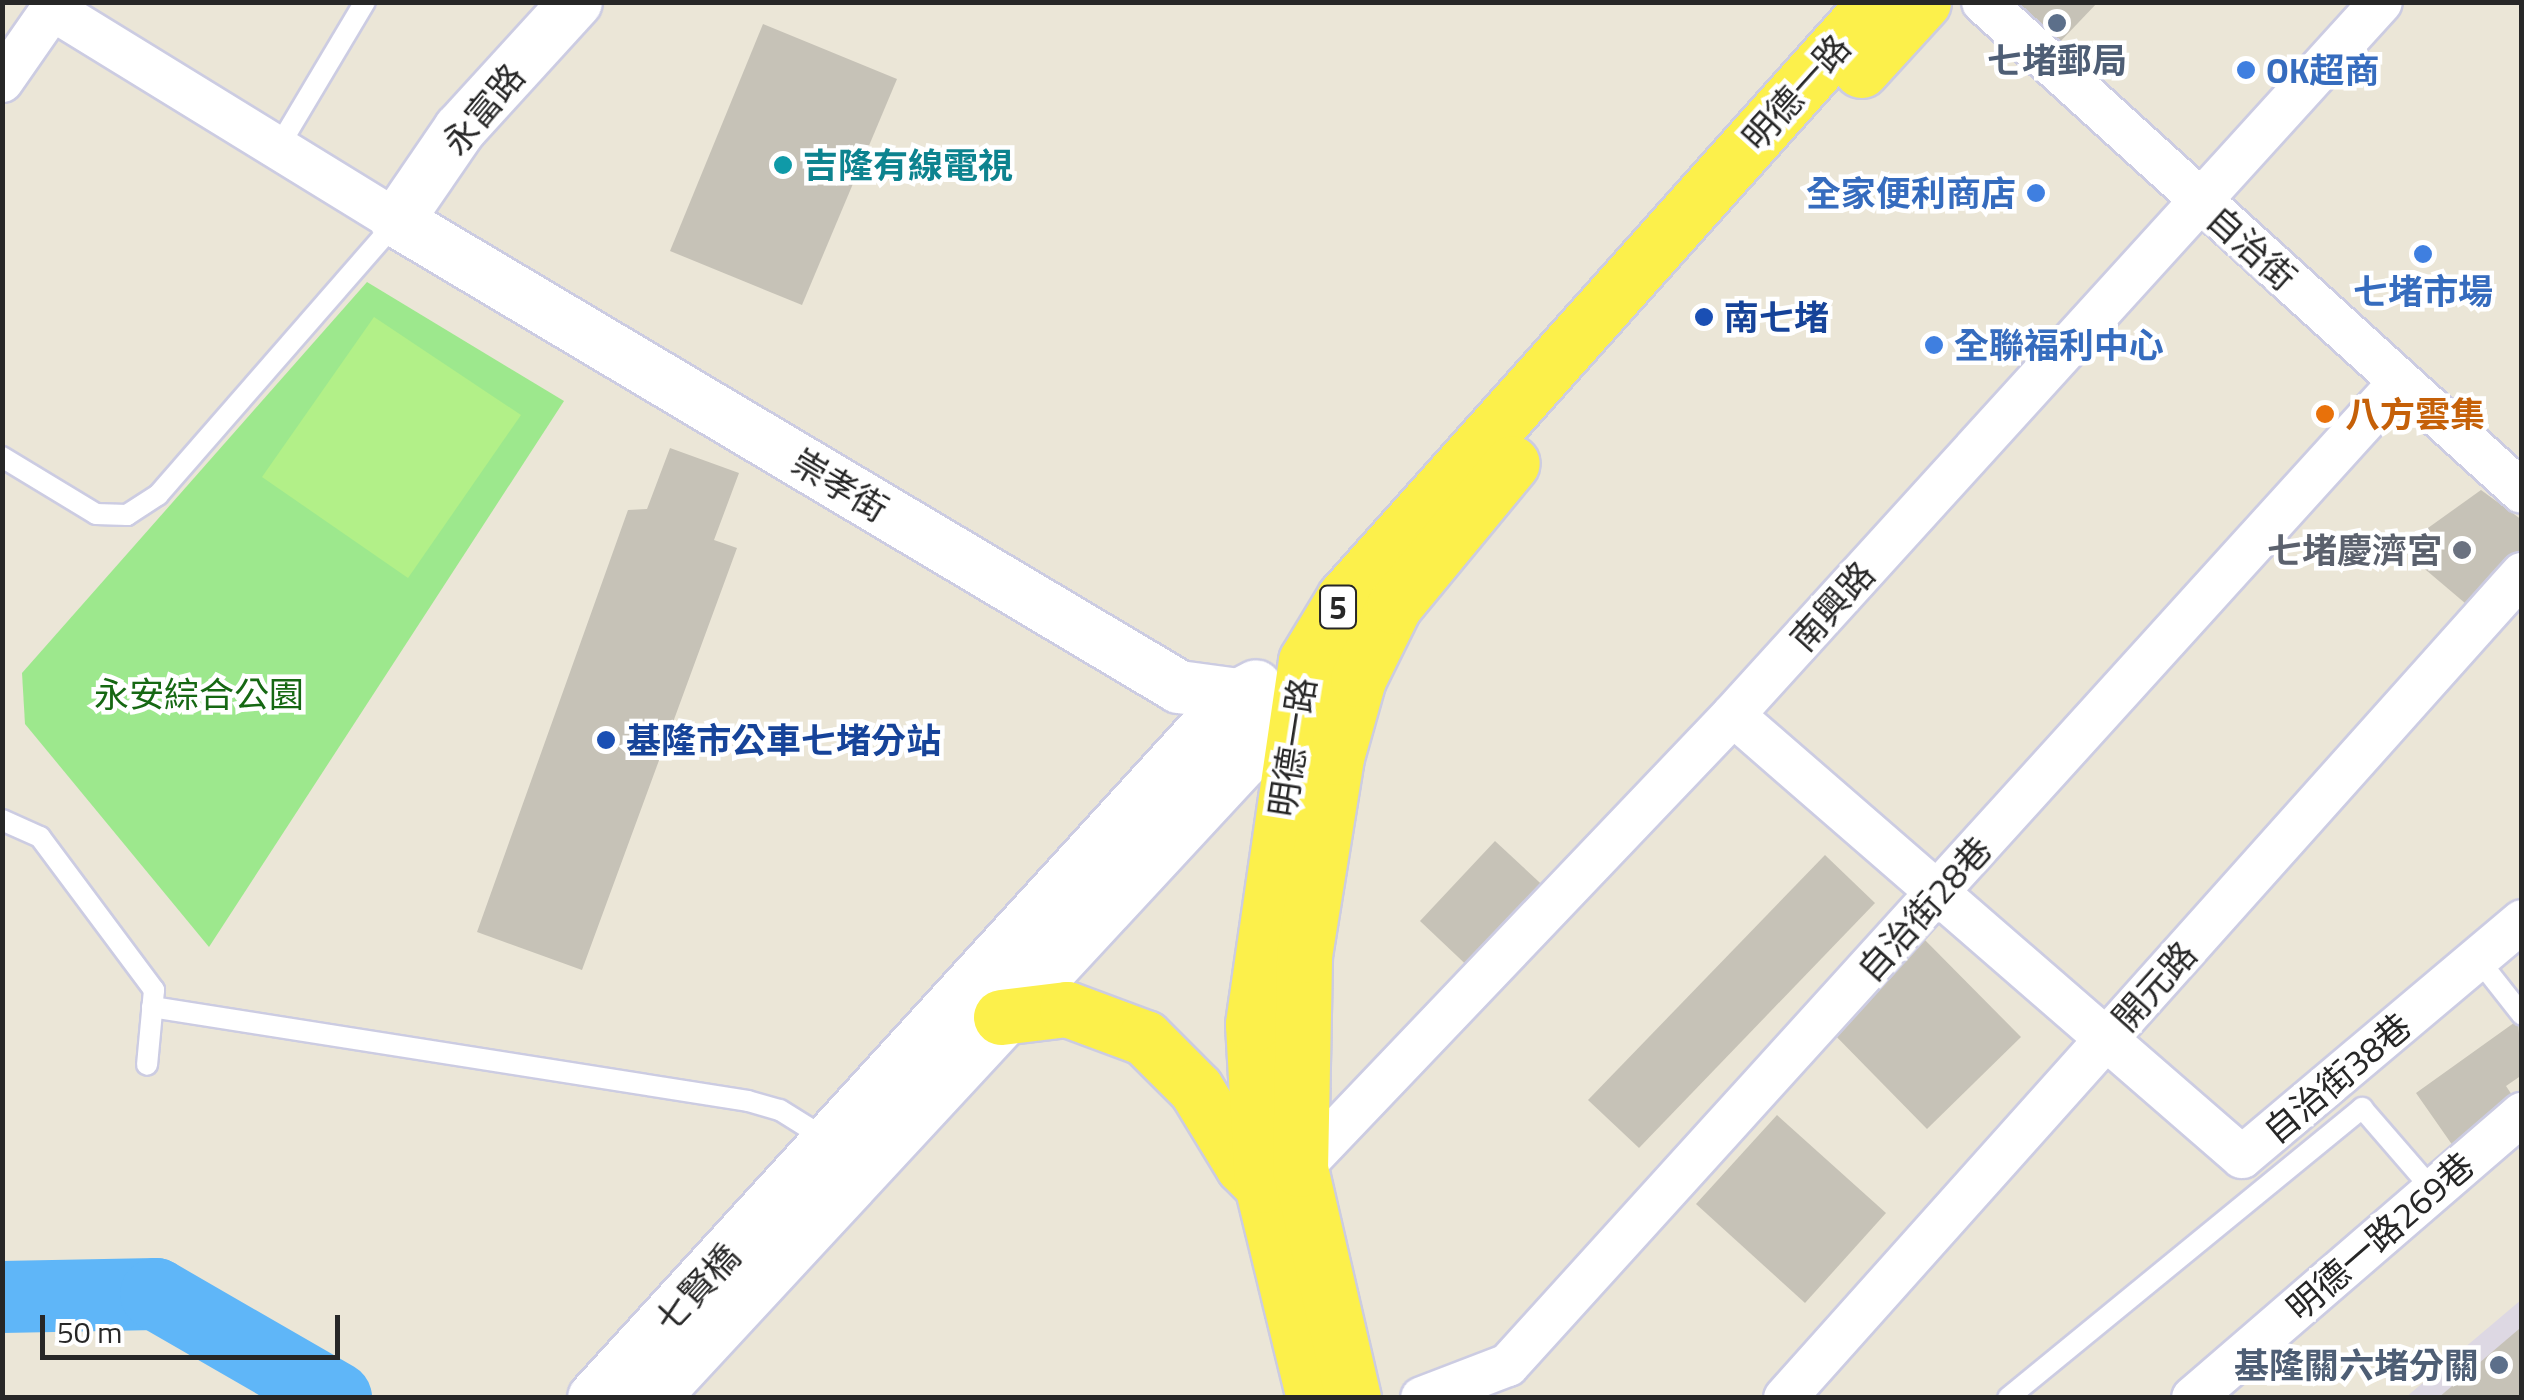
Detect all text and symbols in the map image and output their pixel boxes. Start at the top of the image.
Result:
marker: 七堵郵局 [2046,12,2068,34]
street label: 明德一路 [1734,26,1858,158]
place label: 七堵郵局 [1987,39,2127,81]
place label: OK超商 [2266,49,2380,91]
street label: 永富路 [433,55,533,163]
marker: OK超商 [2235,59,2257,81]
place label: 吉隆有線電視 [803,144,1013,186]
marker: 吉隆有線電視 [772,154,794,176]
place label: 全家便利商店 [1806,172,2016,214]
marker: 全家便利商店 [2025,182,2047,204]
street label: 自治街 [2199,197,2305,299]
marker: 七堵市場 [2412,243,2434,265]
place label: 七堵市場 [2353,270,2493,312]
place label: 南七堵 [1724,296,1829,338]
marker: 南七堵 [1693,306,1715,328]
place label: 全聯福利中心 [1954,324,2164,366]
marker: 全聯福利中心 [1923,334,1945,356]
place label: 八方雲集 [2345,393,2485,435]
marker: 八方雲集 [2314,403,2336,425]
street label: 崇孝街 [784,440,896,530]
place label: 七堵慶濟宮 [2267,529,2442,571]
marker: 七堵慶濟宮 [2451,539,2473,561]
street label: 南興路 [1781,553,1883,659]
road number: 5 [1318,580,1358,634]
park label: 永安綜合公園 [94,673,304,715]
street label: 明德一路 [1260,675,1324,819]
place label: 基隆市公車七堵分站 [626,719,941,761]
marker: 基隆市公車七堵分站 [595,729,617,751]
street label: 自治街28巷 [1848,828,2000,990]
street label: 開元路 [2103,933,2205,1039]
street label: 自治街38巷 [2255,1004,2419,1152]
street label: 明德一路269巷 [2278,1143,2482,1329]
street label: 七賢橋 [646,1235,748,1341]
scale bar [45,1295,345,1357]
text: 50 m [57,1309,122,1355]
place label: 基隆關六堵分關 [2234,1344,2479,1386]
marker: 基隆關六堵分關 [2488,1354,2510,1376]

